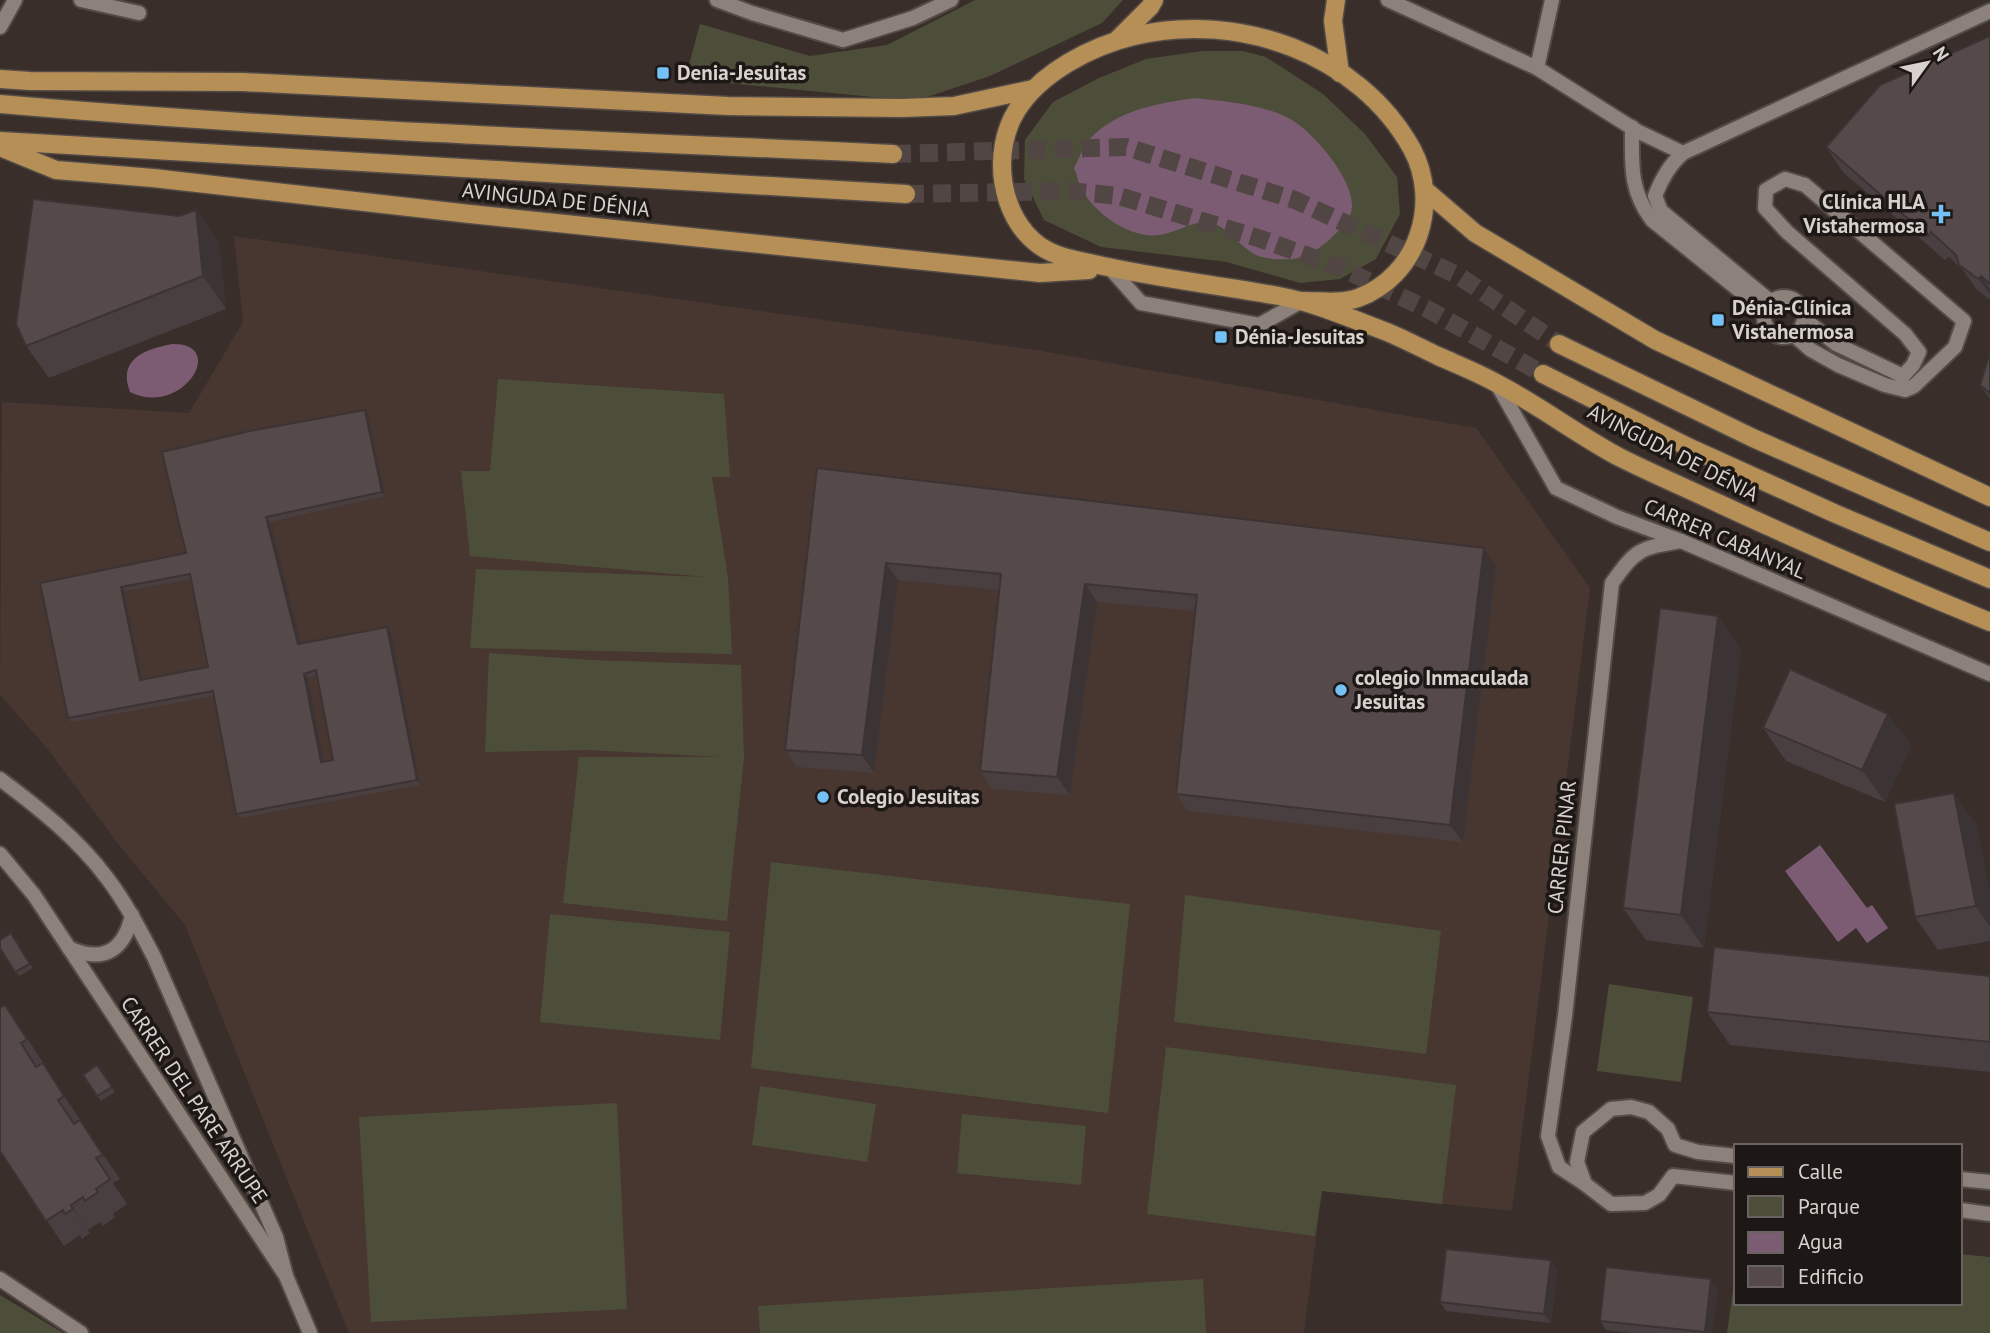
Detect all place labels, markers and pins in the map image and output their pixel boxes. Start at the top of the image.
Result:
place label: Denia-Jesuitas [677,59,807,86]
marker: Denia-Jesuitas [655,65,671,81]
place label: Clínica HLA Vistahermosa [1802,188,1925,239]
marker: Clínica HLA Vistahermosa [1931,204,1951,224]
place label: Dénia-Clínica Vistahermosa [1731,294,1854,345]
marker: Dénia-Clínica Vistahermosa [1710,312,1726,328]
place label: Dénia-Jesuitas [1235,323,1365,350]
marker: Dénia-Jesuitas [1213,329,1229,345]
place label: colegio Inmaculada Jesuitas [1354,664,1529,715]
marker: colegio Inmaculada Jesuitas [1333,682,1349,698]
place label: Colegio Jesuitas [837,783,980,810]
marker: Colegio Jesuitas [815,789,831,805]

